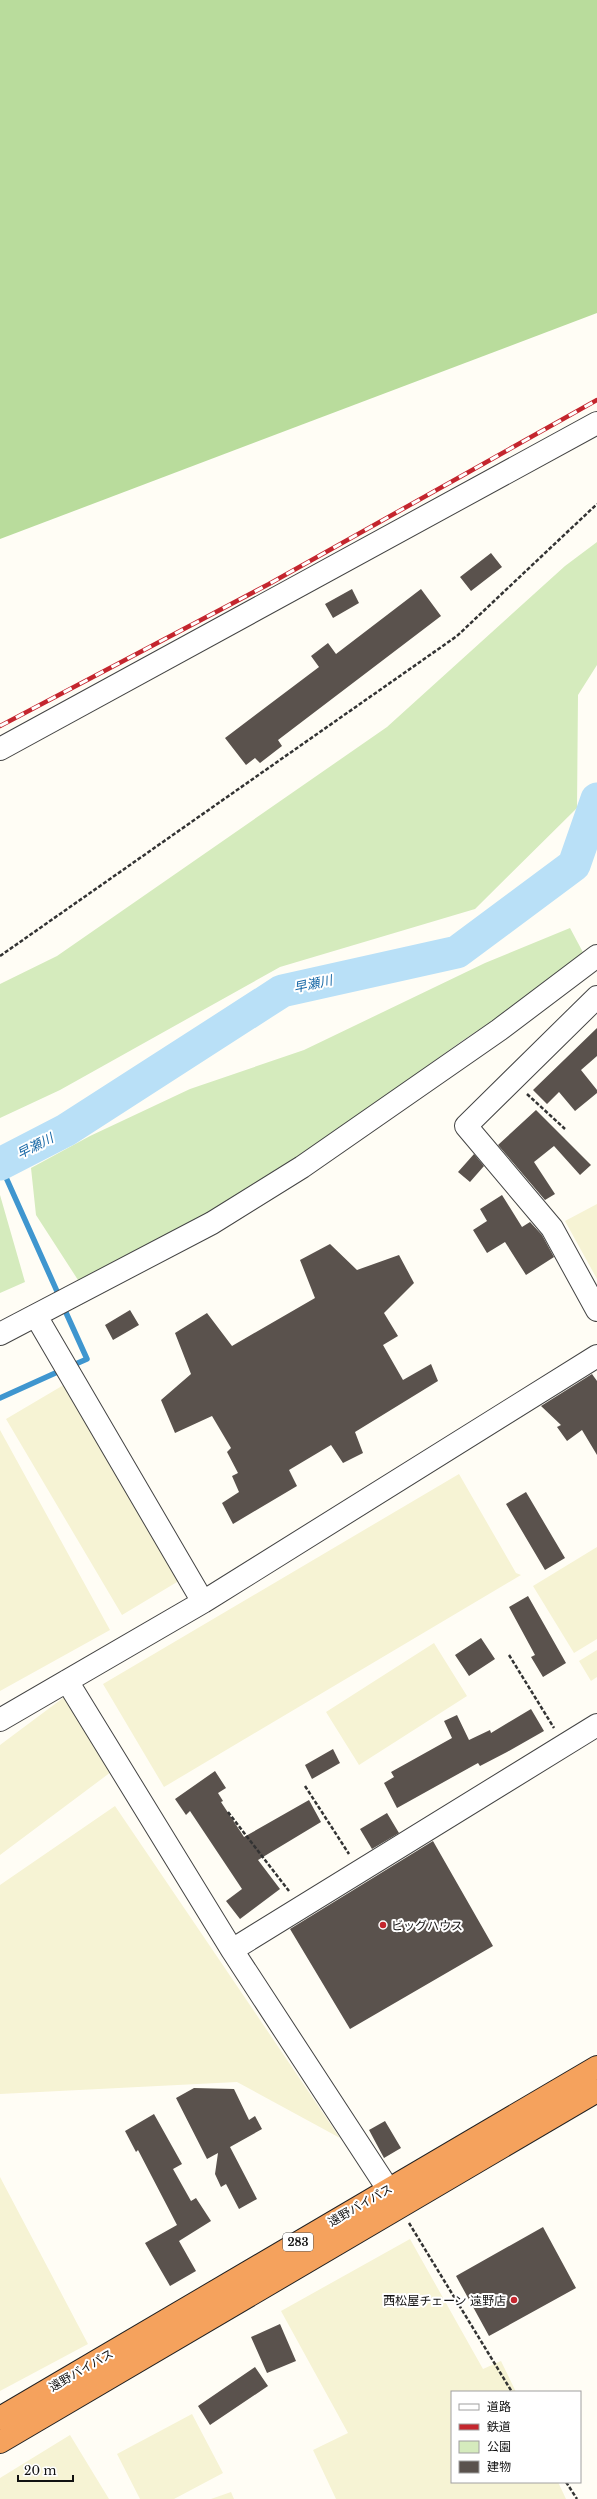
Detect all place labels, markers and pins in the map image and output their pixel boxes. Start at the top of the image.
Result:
place label: ビッグハウス [391,1918,463,1933]
marker: ビッグハウス [378,1920,388,1930]
place label: 西松屋チェーン 遠野店 [383,2293,506,2308]
marker: 西松屋チェーン 遠野店 [509,2295,519,2305]

